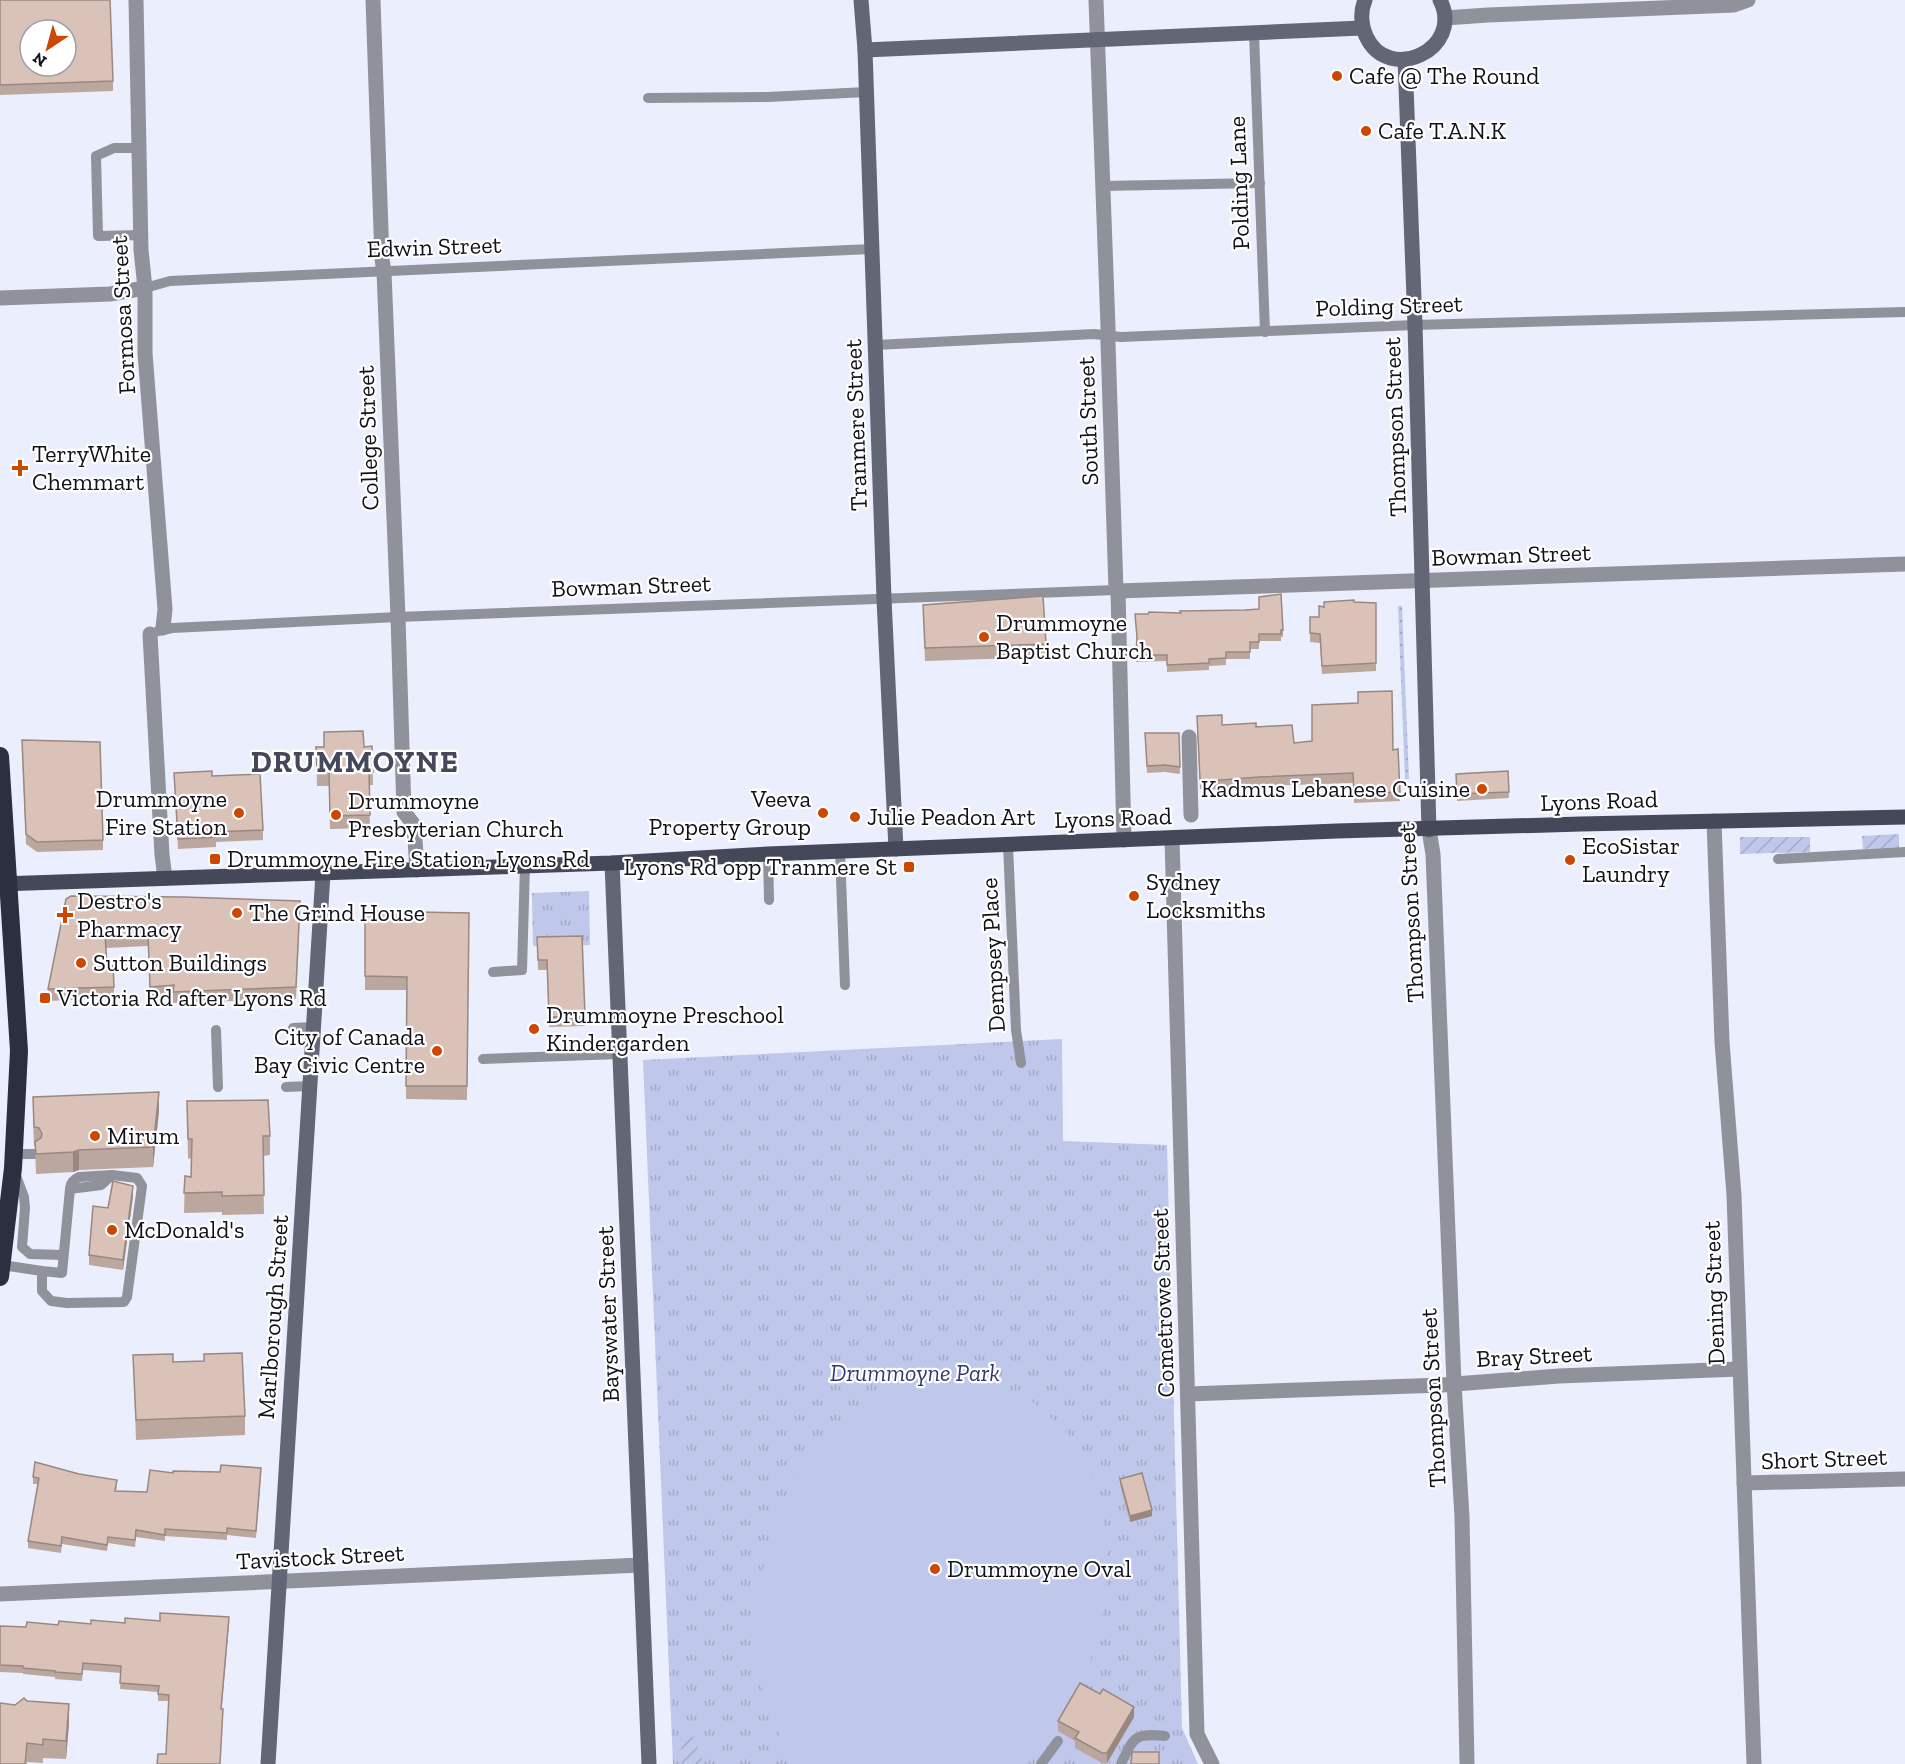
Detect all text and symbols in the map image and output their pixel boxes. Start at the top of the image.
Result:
north arrow [18,18,78,78]
text: N [29,48,50,71]
place label: Cafe @ The Round [1349,61,1539,90]
marker: Cafe @ The Round [1330,69,1344,83]
street label: Polding Lane [1222,116,1255,250]
place label: Cafe T.A.N.K [1378,116,1506,145]
marker: Cafe T.A.N.K [1359,124,1373,138]
street label: Edwin Street [366,230,502,263]
street label: Formosa Street [104,235,141,395]
street label: Polding Street [1315,288,1463,323]
street label: Thompson Street [1377,337,1412,517]
street label: Tranmere Street [838,338,873,511]
street label: South Street [1071,356,1104,486]
street label: College Street [350,365,385,511]
place label: TerryWhite Chemmart [32,439,151,496]
marker: TerryWhite Chemmart [13,461,27,475]
street label: Bowman Street [1431,537,1591,572]
street label: Bowman Street [551,568,711,603]
place label: Drummoyne Baptist Church [996,608,1153,665]
marker: Drummoyne Baptist Church [977,630,991,644]
district label: DRUMMOYNE [251,744,459,780]
place label: Kadmus Lebanese Cuisine [1201,774,1470,803]
marker: Kadmus Lebanese Cuisine [1475,782,1489,796]
place label: Drummoyne Fire Station [96,784,227,841]
place label: Veeva Property Group [649,784,811,841]
street label: Lyons Road [1540,784,1658,817]
place label: Drummoyne Presbyterian Church [348,786,564,843]
street label: Lyons Road [1054,801,1172,834]
place label: Julie Peadon Art [867,802,1035,831]
marker: Drummoyne Fire Station [232,806,246,820]
marker: Veeva Property Group [816,806,830,820]
marker: Drummoyne Presbyterian Church [329,808,343,822]
marker: Julie Peadon Art [848,810,862,824]
street label: Thompson Street [1391,822,1430,1004]
place label: EcoSistar Laundry [1582,831,1680,888]
place label: Drummoyne Fire Station, Lyons Rd [227,844,590,873]
marker: Drummoyne Fire Station, Lyons Rd [208,852,222,866]
place label: Lyons Rd opp Tranmere St [623,852,897,881]
marker: EcoSistar Laundry [1563,853,1577,867]
marker: Lyons Rd opp Tranmere St [902,860,916,874]
place label: Sydney Locksmiths [1146,867,1266,924]
street label: Dempsey Place [974,877,1011,1033]
place label: Destro's Pharmacy [77,886,182,943]
marker: Sydney Locksmiths [1127,889,1141,903]
place label: The Grind House [249,898,425,927]
marker: The Grind House [230,906,244,920]
marker: Destro's Pharmacy [58,908,72,922]
place label: Sutton Buildings [93,948,267,977]
marker: Sutton Buildings [74,956,88,970]
place label: Victoria Rd after Lyons Rd [56,983,327,1012]
marker: Victoria Rd after Lyons Rd [38,991,52,1005]
place label: Drummoyne Preschool Kindergarden [546,1000,784,1057]
place label: City of Canada Bay Civic Centre [254,1022,425,1079]
marker: Drummoyne Preschool Kindergarden [527,1022,541,1036]
marker: City of Canada Bay Civic Centre [430,1044,444,1058]
place label: Mirum [107,1121,179,1150]
marker: Mirum [88,1129,102,1143]
street label: Cometrowe Street [1145,1208,1180,1398]
street label: Marlborough Street [251,1214,294,1420]
place label: McDonald's [124,1215,244,1244]
street label: Dening Street [1696,1220,1731,1366]
marker: McDonald's [105,1223,119,1237]
street label: Bayswater Street [590,1225,625,1403]
street label: Thompson Street [1413,1307,1452,1489]
street label: Bray Street [1475,1338,1593,1373]
park label: Drummoyne Park [830,1358,1000,1387]
street label: Short Street [1760,1442,1888,1475]
street label: Tavistock Street [235,1538,405,1575]
place label: Drummoyne Oval [947,1554,1131,1583]
marker: Drummoyne Oval [928,1562,942,1576]

